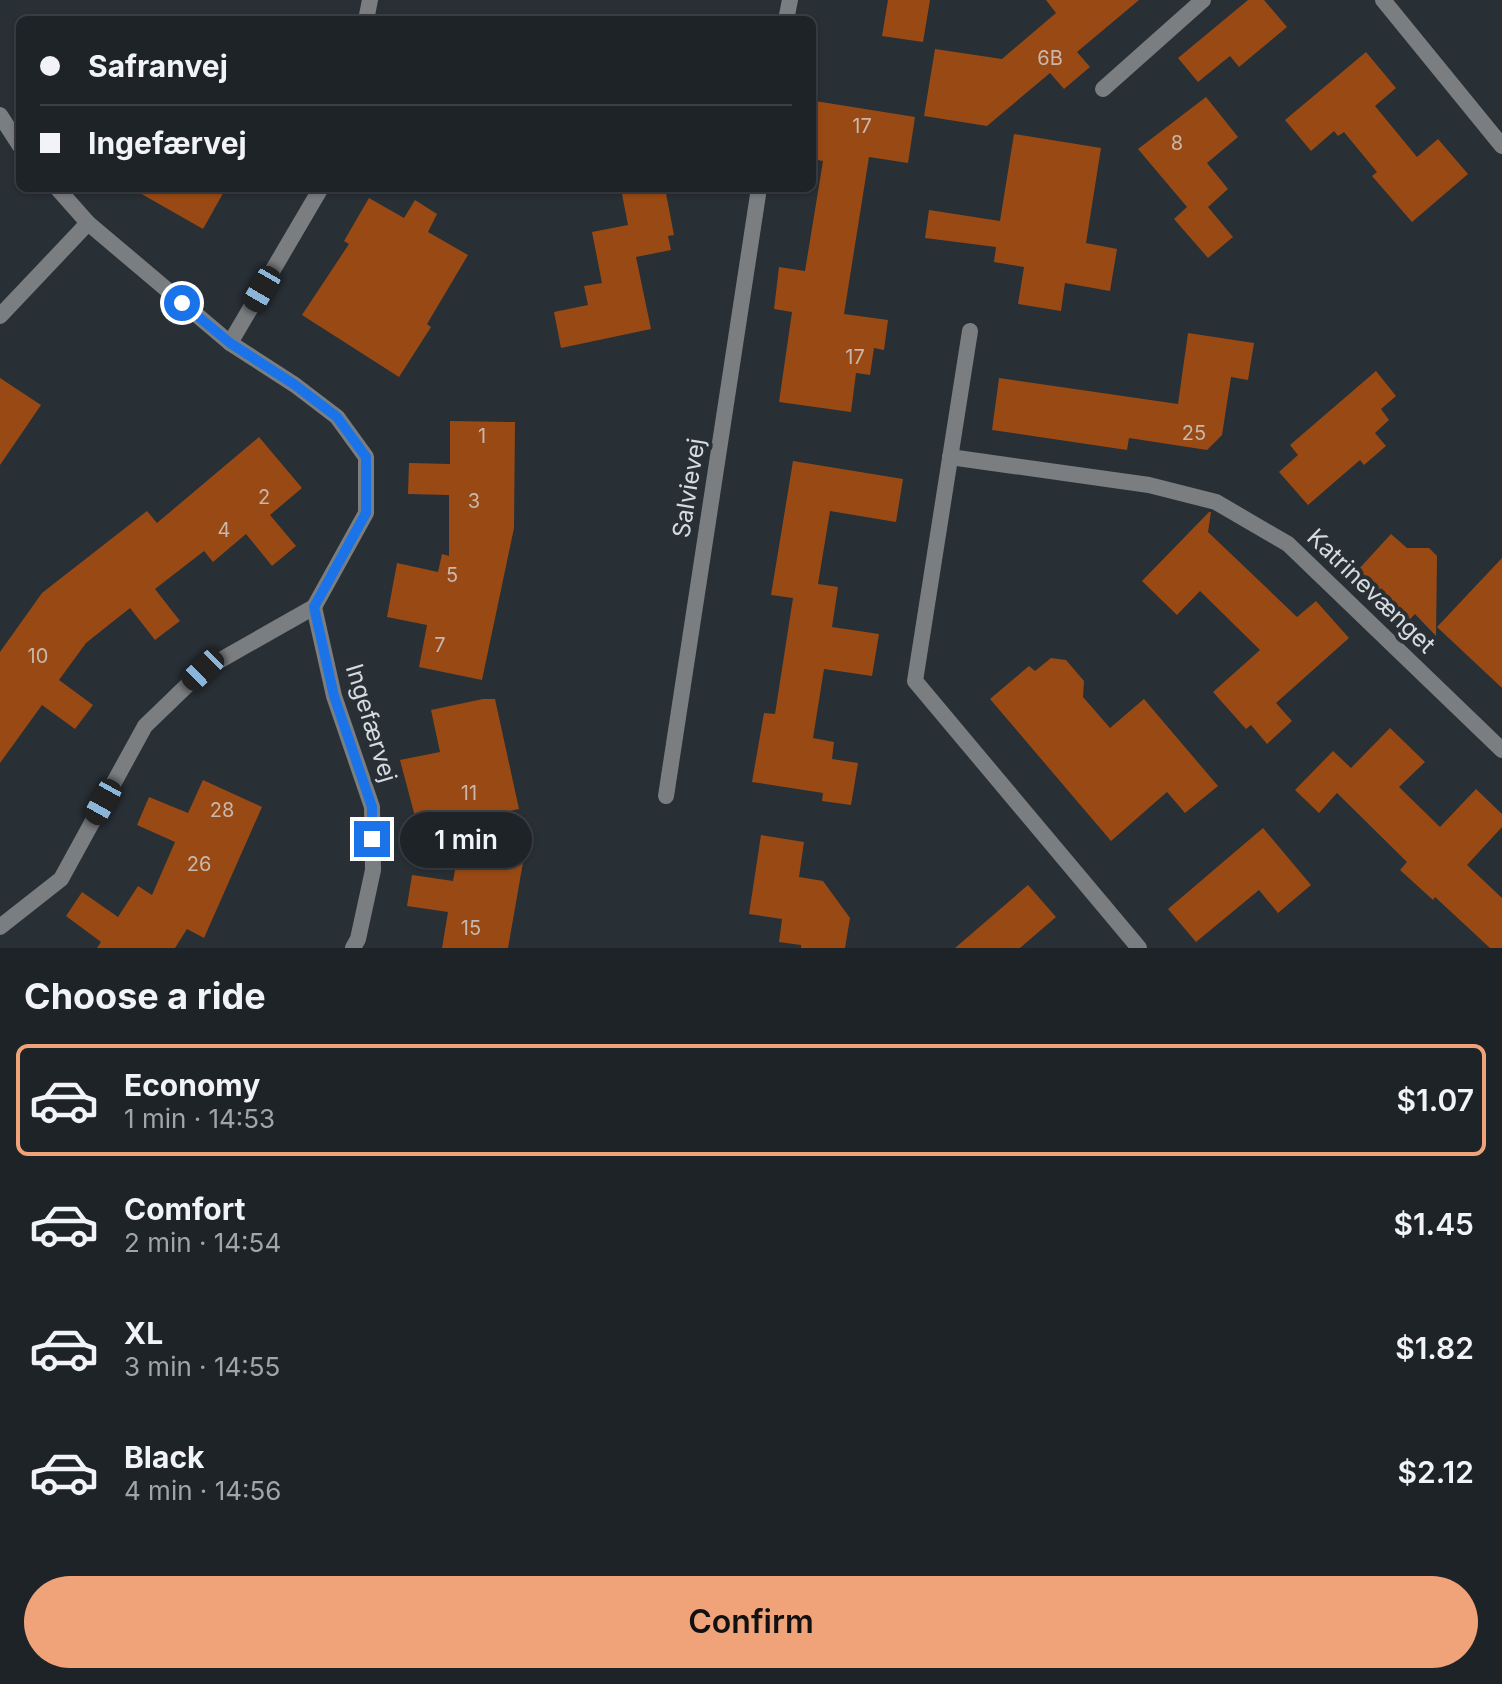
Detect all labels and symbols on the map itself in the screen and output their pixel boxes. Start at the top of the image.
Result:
house number: 6B [1037,46,1063,70]
house number: 17 [852,114,872,138]
house number: 8 [1171,131,1183,155]
car [240,262,284,316]
route start [164,285,200,321]
house number: 17 [845,345,865,369]
house number: 25 [1182,421,1206,445]
house number: 1 [478,424,486,448]
street label: Salvievej [666,436,711,540]
house number: 2 [258,485,270,509]
house number: 3 [468,489,480,513]
house number: 4 [218,518,230,542]
street label: Katrinevænget [1301,522,1441,659]
house number: 5 [446,563,458,587]
house number: 7 [434,633,446,657]
house number: 10 [28,644,48,668]
car [177,645,229,695]
street label: Ingefærvej [340,660,403,785]
car [81,775,125,829]
house number: 11 [461,781,477,805]
house number: 28 [210,798,234,822]
callout: 1 min [400,811,532,867]
route end [354,821,390,857]
house number: 26 [187,852,211,876]
house number: 15 [461,916,481,940]

